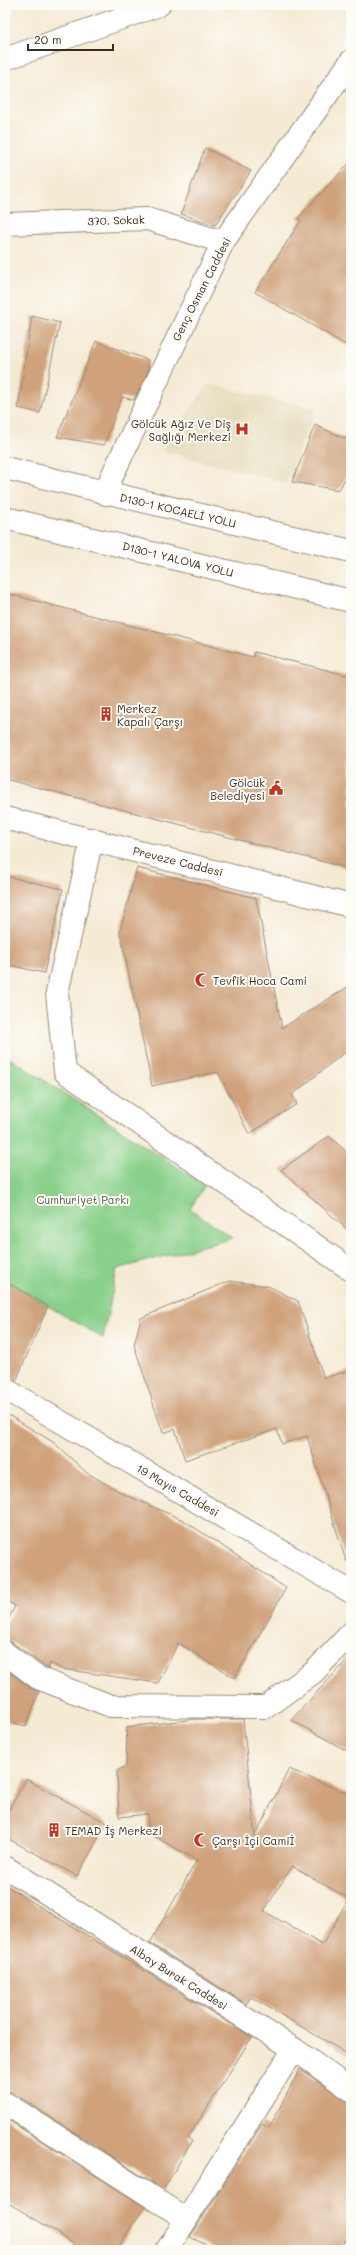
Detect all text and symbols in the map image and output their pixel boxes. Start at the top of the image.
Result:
scale bar [28,26,113,52]
text: 20 m [34,31,62,47]
street label: 370. Sokak [87,211,145,228]
street label: Genç Osman Caddesi [168,235,234,343]
place label: Gölcük Ağız Ve Diş Sağlığı Merkezi [131,416,231,444]
hospital icon: Gölcük Ağız Ve Diş Sağlığı Merkezi [234,421,250,437]
street label: D130-1 KOCAELİ YOLU [118,489,238,531]
street label: D130-1 YALOVA YOLU [121,538,235,580]
place label: Merkez Kapalı Çarşı [117,701,183,729]
building icon: Merkez Kapalı Çarşı [98,706,114,722]
place label: Gölcük Belediyesi [210,775,265,803]
public building icon: Gölcük Belediyesi [268,780,284,796]
street label: Preveze Caddesi [131,843,225,879]
mosque icon: Tevfik Hoca Cami [194,972,210,988]
place label: Tevfik Hoca Cami [213,973,307,988]
park label: Cumhuriyet Parkı [36,1192,130,1207]
street label: 19 Mayıs Caddesi [134,1460,222,1520]
building icon: TEMAD İş Merkezi [46,1822,62,1838]
place label: TEMAD İş Merkezi [65,1823,162,1838]
mosque icon: Çarşı İçi Camiİ [193,1832,209,1848]
place label: Çarşı İçi Camiİ [212,1833,295,1848]
street label: Albay Burak Caddesi [127,1941,231,2013]

